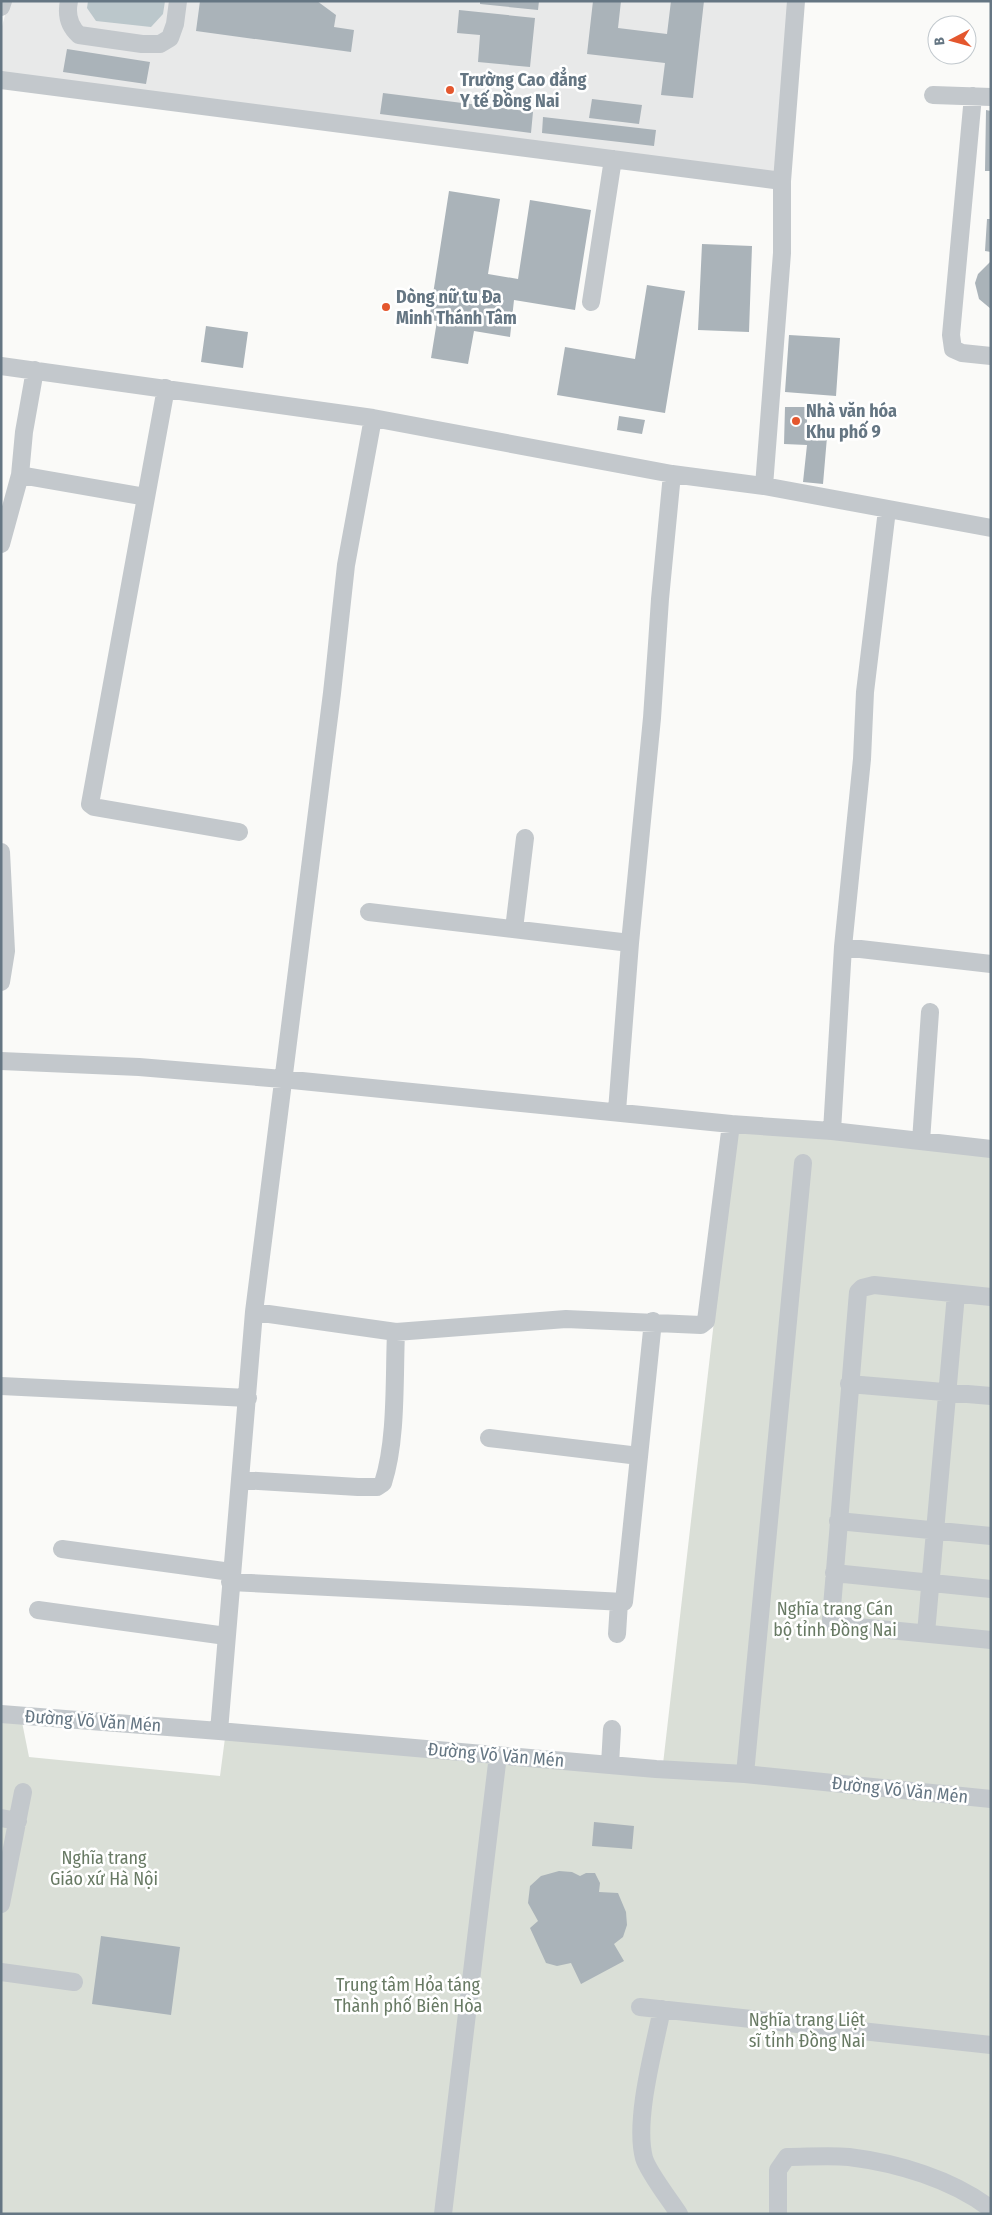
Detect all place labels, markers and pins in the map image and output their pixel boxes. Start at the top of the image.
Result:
place label: Trường Cao đẳng Y tế Đồng Nai [459,66,586,112]
marker: Trường Cao đẳng Y tế Đồng Nai [444,84,456,96]
place label: Dòng nữ tu Đa Minh Thánh Tâm [396,286,517,329]
marker: Dòng nữ tu Đa Minh Thánh Tâm [380,301,392,313]
place label: Nhà văn hóa Khu phố 9 [806,400,897,443]
marker: Nhà văn hóa Khu phố 9 [790,415,802,427]

